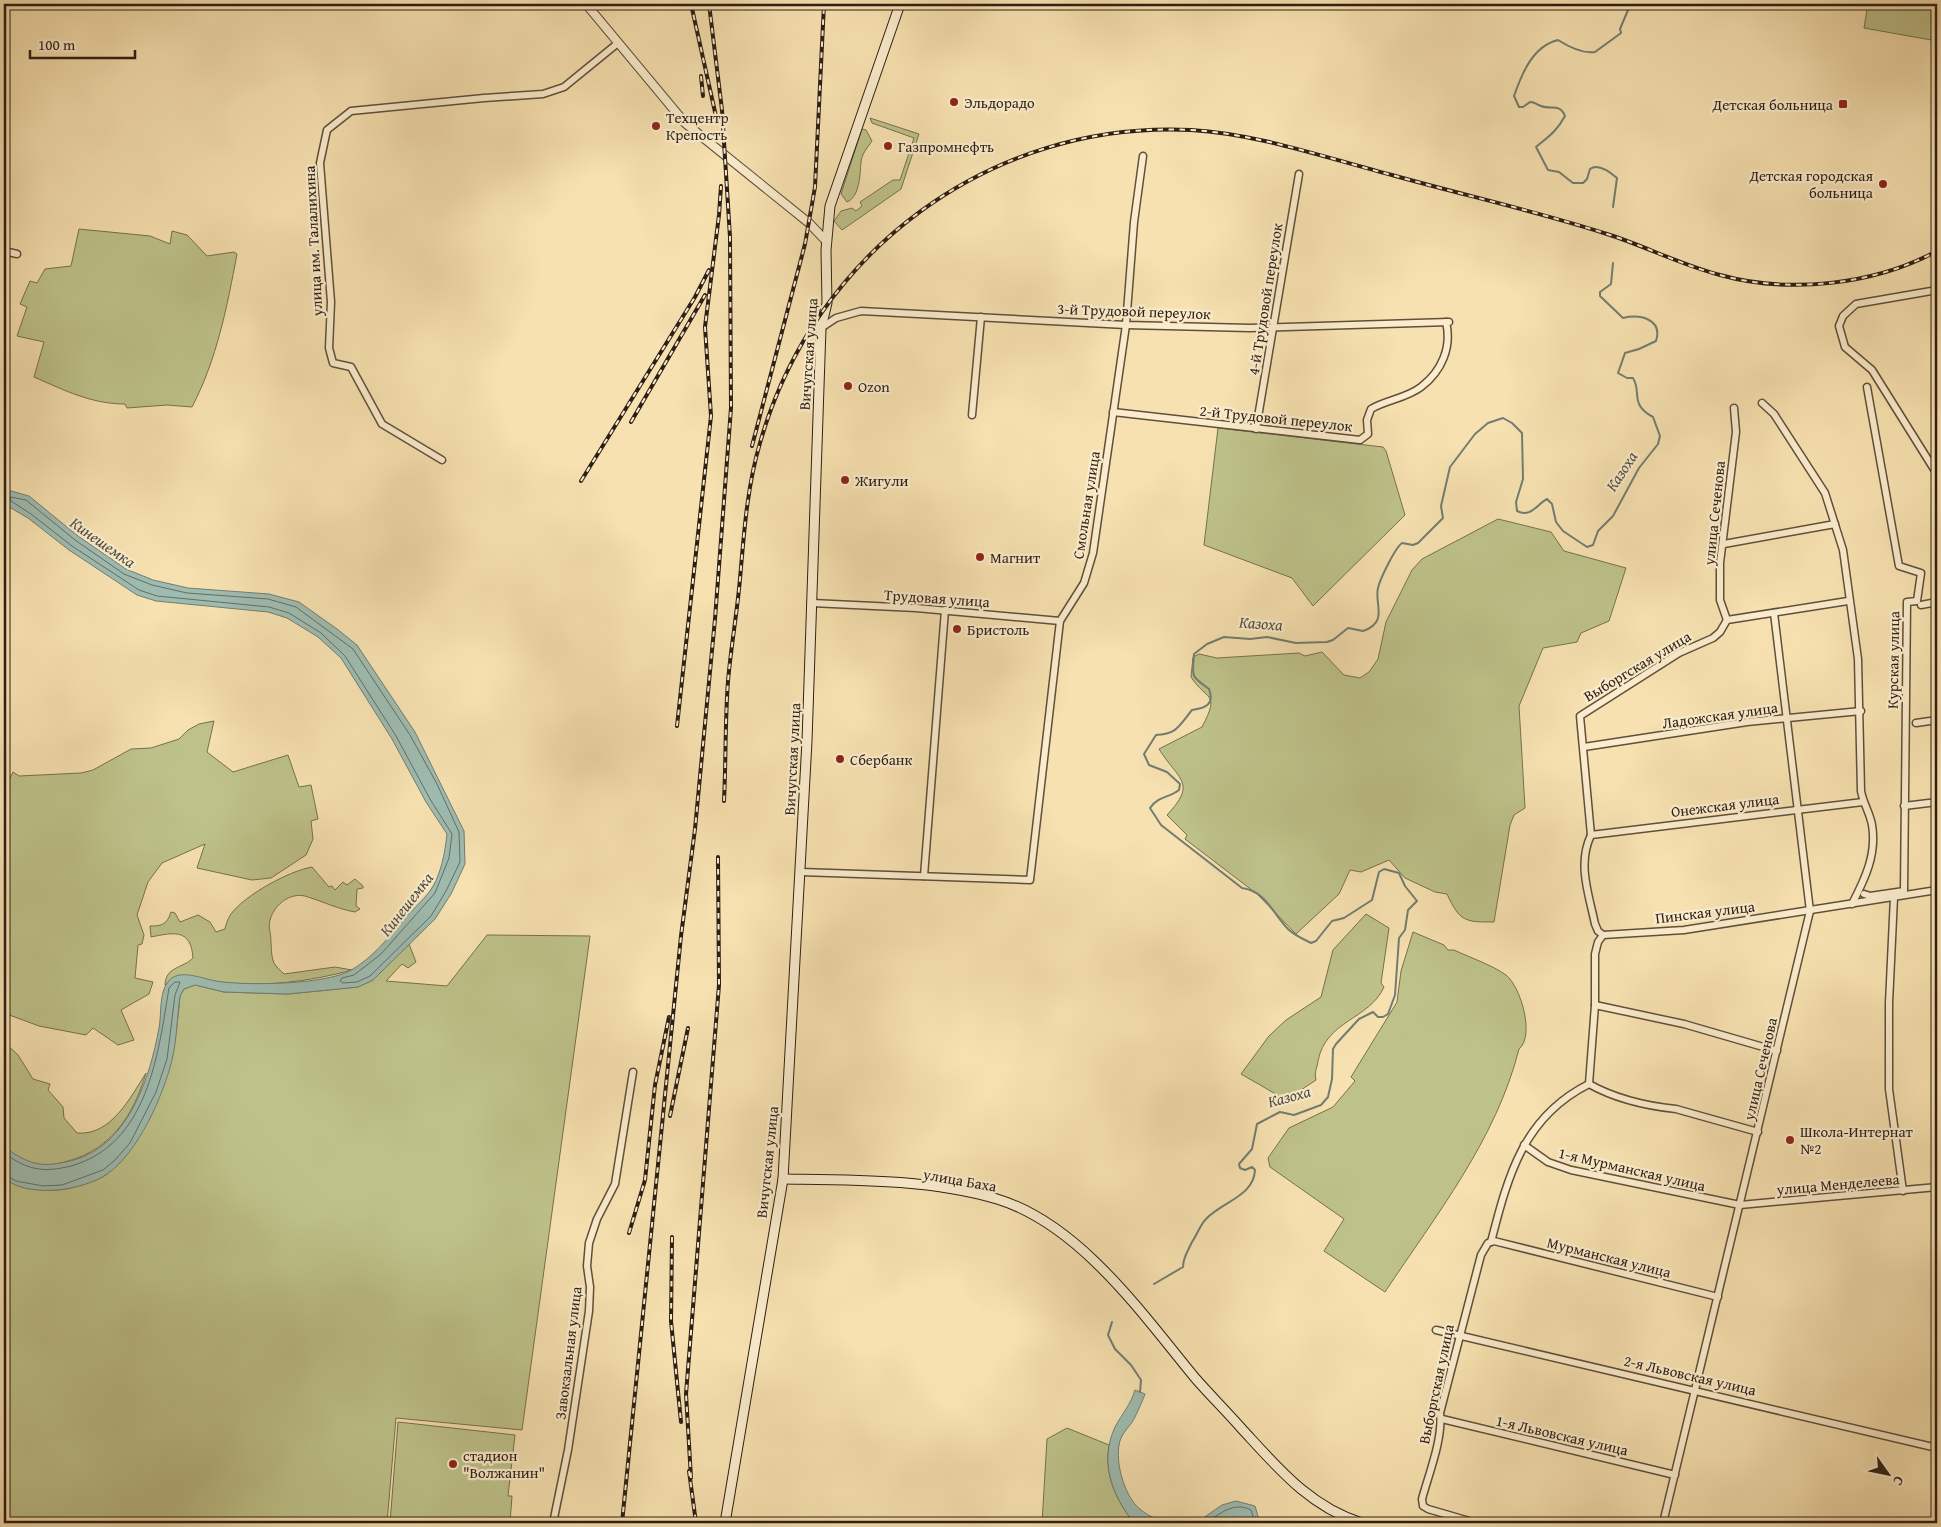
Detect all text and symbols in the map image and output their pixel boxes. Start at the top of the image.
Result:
scale bar [30,28,135,60]
text: 100 m [38,34,76,55]
place label: Эльдорадо [964,92,1035,113]
place label: Детская больница [1712,94,1834,115]
marker: Эльдорадо [948,96,960,108]
marker: Детская больница [1837,98,1849,110]
place label: Техцентр Крепость [666,107,729,145]
marker: Техцентр Крепость [650,120,662,132]
place label: Газпромнефть [898,136,994,157]
marker: Газпромнефть [882,140,894,152]
street label: улица им. Талалихина [299,164,327,318]
place label: Детская городская больница [1748,165,1874,203]
marker: Детская городская больница [1877,178,1889,190]
street label: 4-й Трудовой переулок [1243,221,1287,377]
street label: Вичугская улица [794,296,822,411]
street label: 3-й Трудовой переулок [1057,298,1211,324]
place label: Ozon [858,376,890,397]
marker: Ozon [842,380,854,392]
street label: 2-й Трудовой переулок [1198,400,1354,436]
water label: Казоха [1599,446,1643,496]
street label: Смольная улица [1067,449,1105,561]
street label: улица Сеченова [1698,459,1730,567]
place label: Жигули [854,470,908,491]
marker: Жигули [839,474,851,486]
water label: Кинешемка [65,511,141,574]
place label: Магнит [990,547,1041,568]
marker: Магнит [974,551,986,563]
street label: Трудовая улица [883,584,991,612]
water label: Казоха [1238,610,1284,637]
street label: Курская улица [1882,610,1904,709]
place label: Бристоль [967,619,1029,640]
marker: Бристоль [951,623,963,635]
street label: Выборгская улица [1579,625,1695,706]
street label: Ладожская улица [1661,696,1780,734]
street label: Вичугская улица [779,701,805,816]
place label: Сбербанк [850,749,912,770]
marker: Сбербанк [834,753,846,765]
street label: Онежская улица [1670,788,1781,822]
water label: Кинешемка [373,866,439,941]
street label: Пинская улица [1654,895,1757,929]
street label: улица Сеченова [1738,1015,1782,1123]
water label: Казоха [1265,1079,1314,1113]
street label: Вичугская улица [751,1104,783,1219]
place label: Школа-Интернат №2 [1800,1121,1914,1159]
marker: Школа-Интернат №2 [1784,1134,1796,1146]
street label: 1-я Мурманская улица [1556,1142,1708,1196]
street label: улица Баха [921,1163,999,1197]
street label: улица Менделеева [1775,1168,1901,1200]
street label: Мурманская улица [1545,1231,1674,1283]
street label: Завокзальная улица [549,1284,587,1421]
street label: Выборгская улица [1413,1321,1459,1446]
street label: 2-я Львовская улица [1622,1350,1759,1401]
street label: 1-я Львовская улица [1494,1410,1631,1461]
place label: стадион "Волжанин" [463,1445,545,1483]
north arrow [1864,1450,1914,1500]
marker: стадион "Волжанин" [447,1458,459,1470]
text: С [1888,1472,1909,1490]

